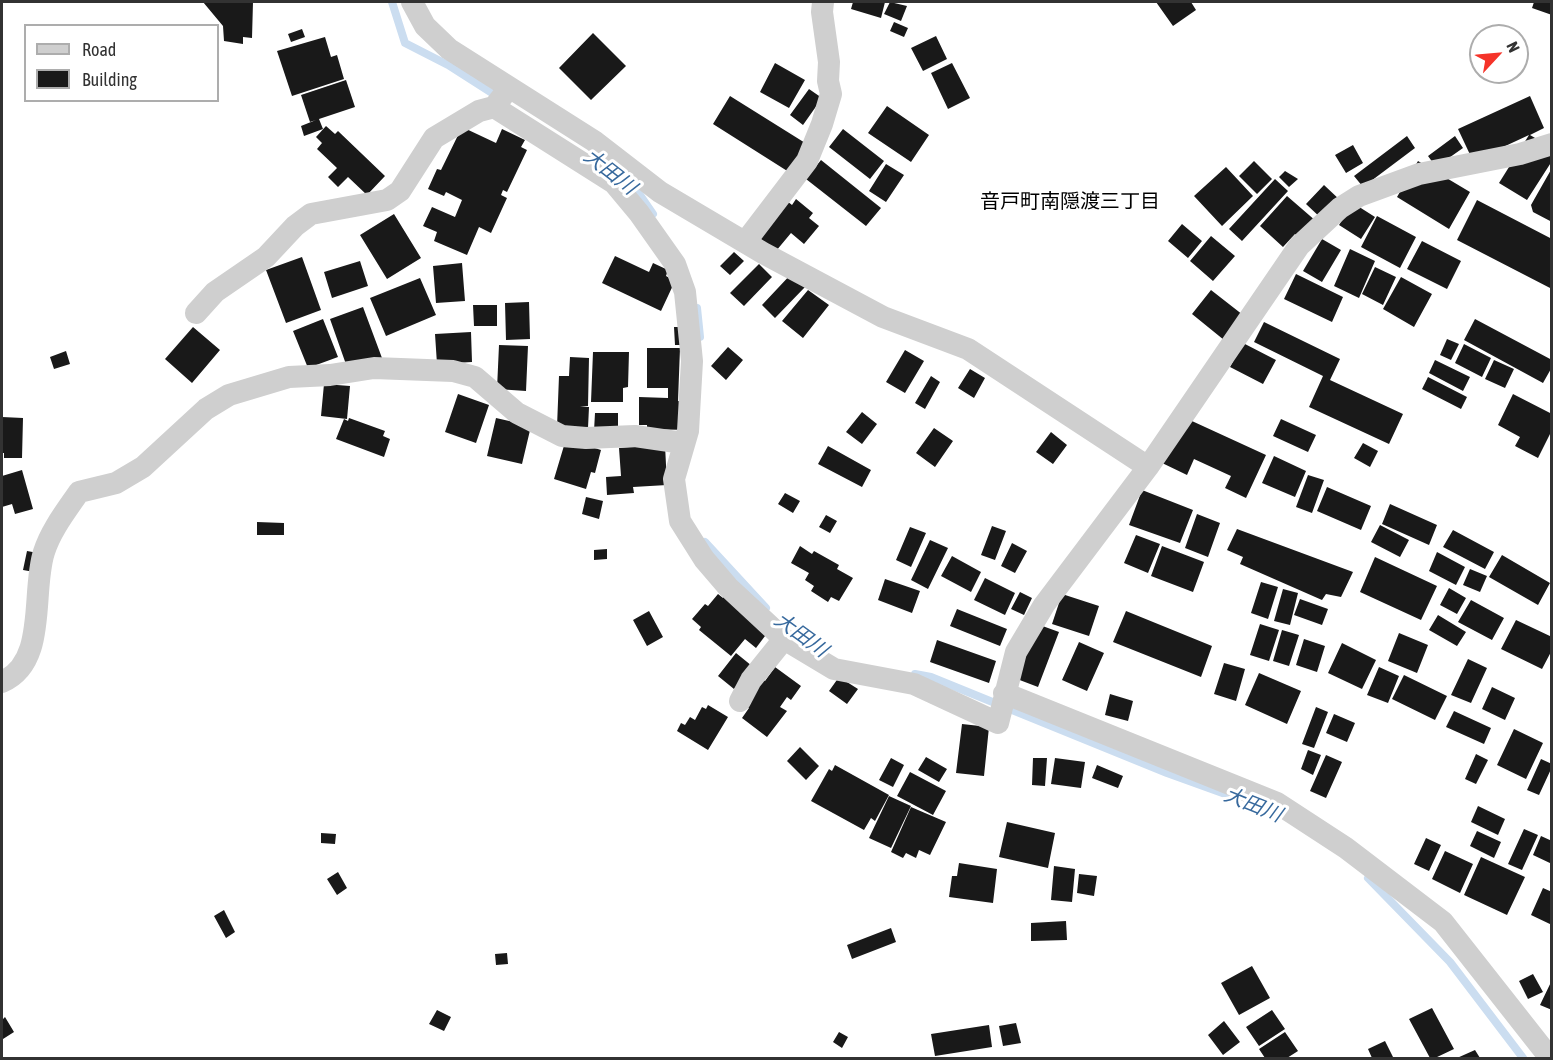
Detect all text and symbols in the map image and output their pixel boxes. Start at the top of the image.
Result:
legend [24,24,219,102]
north arrow [1469,24,1529,84]
text: Road [82,39,116,60]
text: N [1503,39,1524,55]
text: Building [82,69,137,90]
water label: 大田川 [579,144,641,200]
district label: 音戸町南隠渡三丁目 [980,190,1160,214]
water label: 大田川 [770,608,832,662]
water label: 大田川 [1221,783,1285,827]

